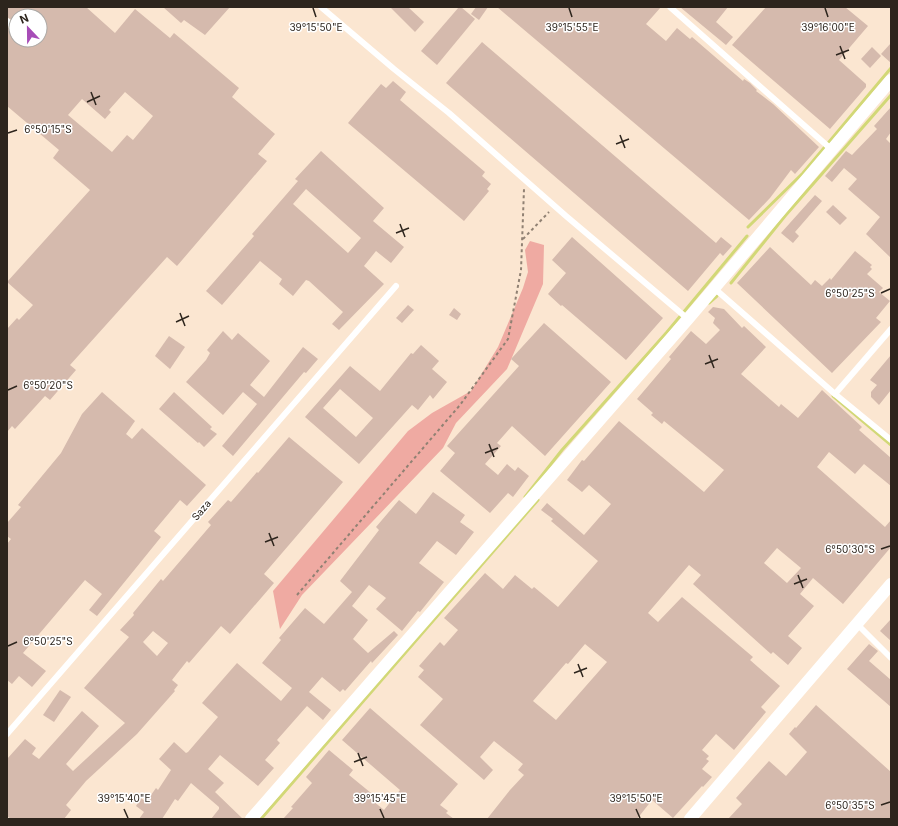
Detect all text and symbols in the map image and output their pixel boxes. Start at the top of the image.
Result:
north arrow [8,8,48,48]
text: N [18,11,31,27]
text: 39°15'50"E [289,21,343,33]
text: 39°15'55"E [546,21,598,33]
text: 39°16'00"E [801,21,855,33]
text: 6°50'15"S [24,123,72,135]
text: 6°50'25"S [825,287,875,299]
text: 6°50'20"S [23,379,73,391]
street label: Saza [189,497,213,523]
text: 6°50'30"S [825,543,875,555]
text: 6°50'25"S [23,635,73,647]
text: 39°15'40"E [98,792,150,804]
text: 39°15'45"E [354,792,406,804]
text: 39°15'50"E [609,792,663,804]
text: 6°50'35"S [825,799,875,811]

